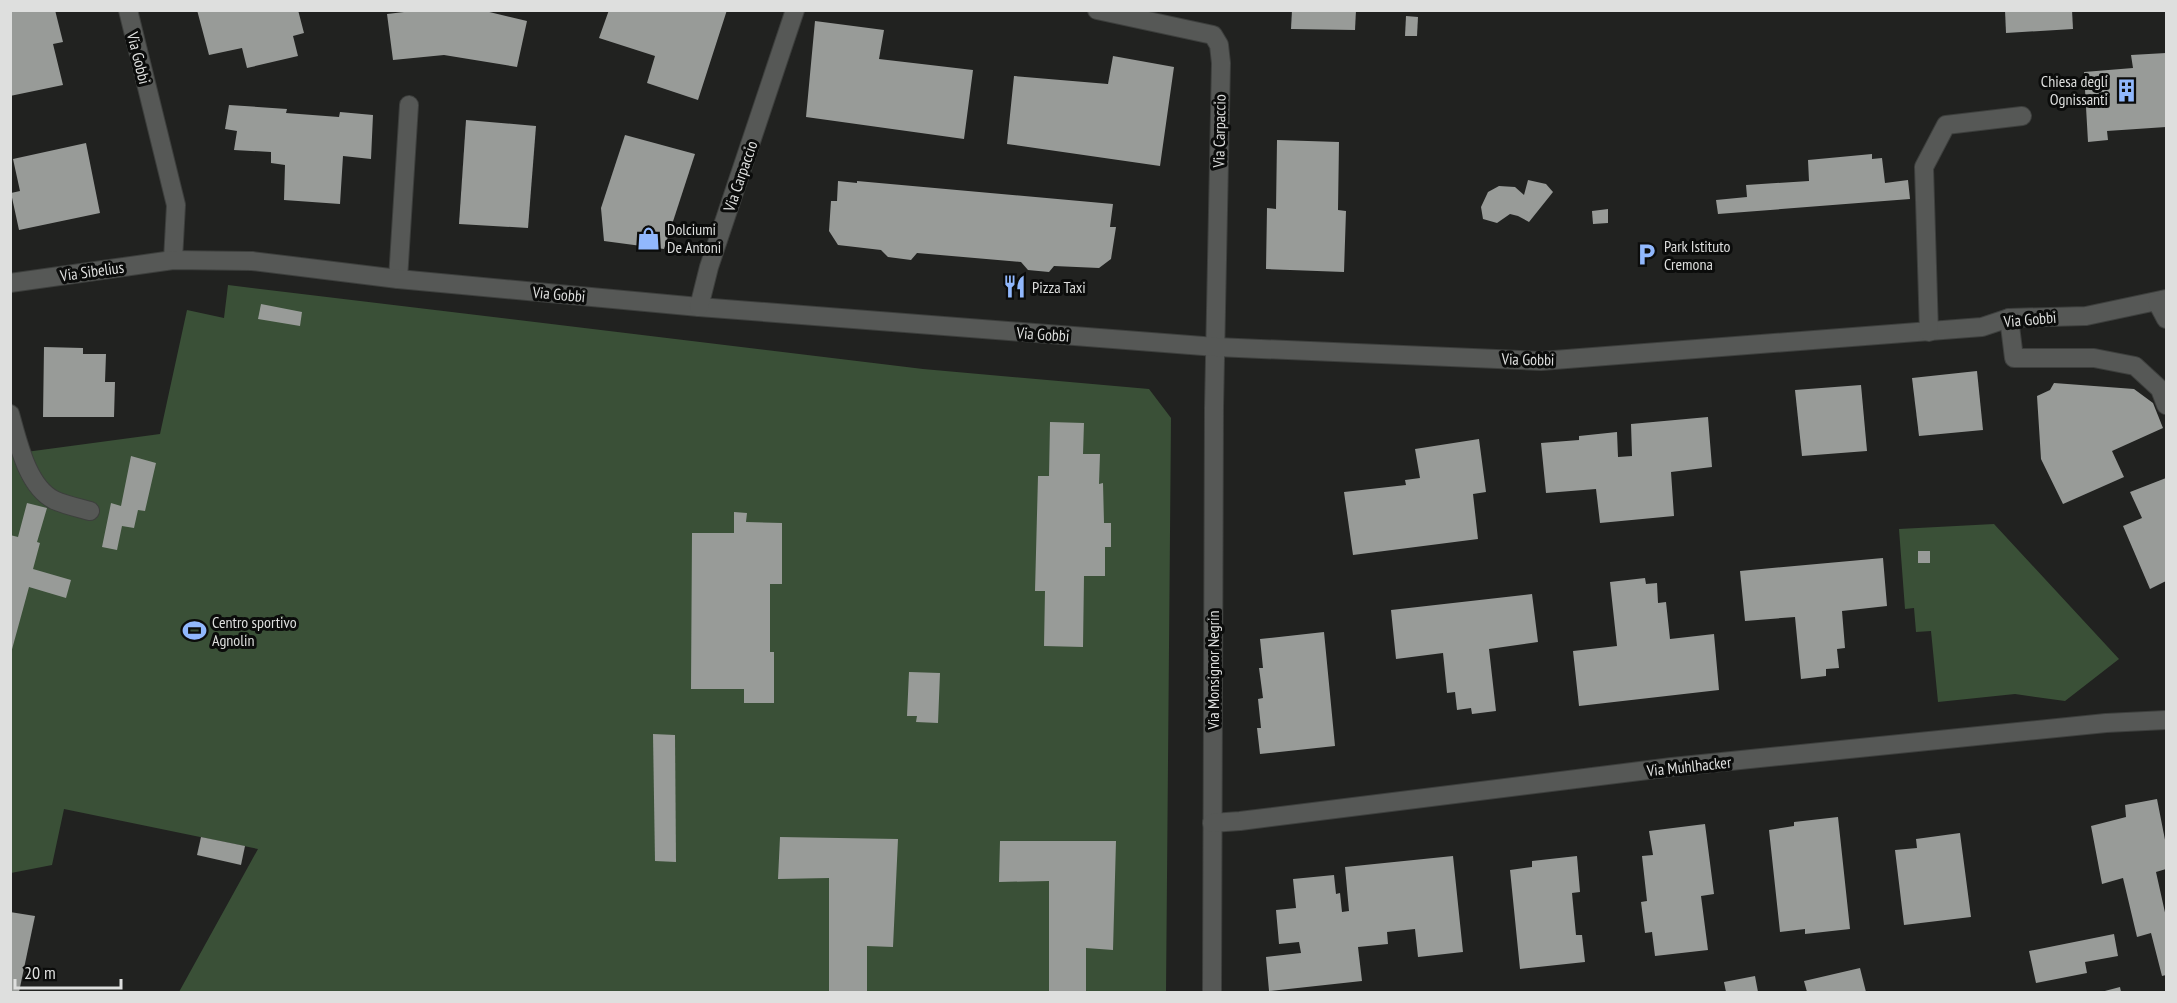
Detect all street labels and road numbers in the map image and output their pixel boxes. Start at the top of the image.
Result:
street label: Via Gobbi [123,29,155,86]
street label: Via Carpaccio [1208,94,1230,169]
street label: Via Carpaccio [718,138,761,215]
street label: Via Sibelius [58,257,125,286]
street label: Via Gobbi [531,282,586,306]
street label: Via Gobbi [2002,307,2057,331]
street label: Via Gobbi [1015,322,1070,346]
street label: Via Gobbi [1500,349,1555,369]
street label: Via Monsignor Negrin [1203,610,1223,731]
street label: Via Muhlhacker [1645,752,1733,780]

